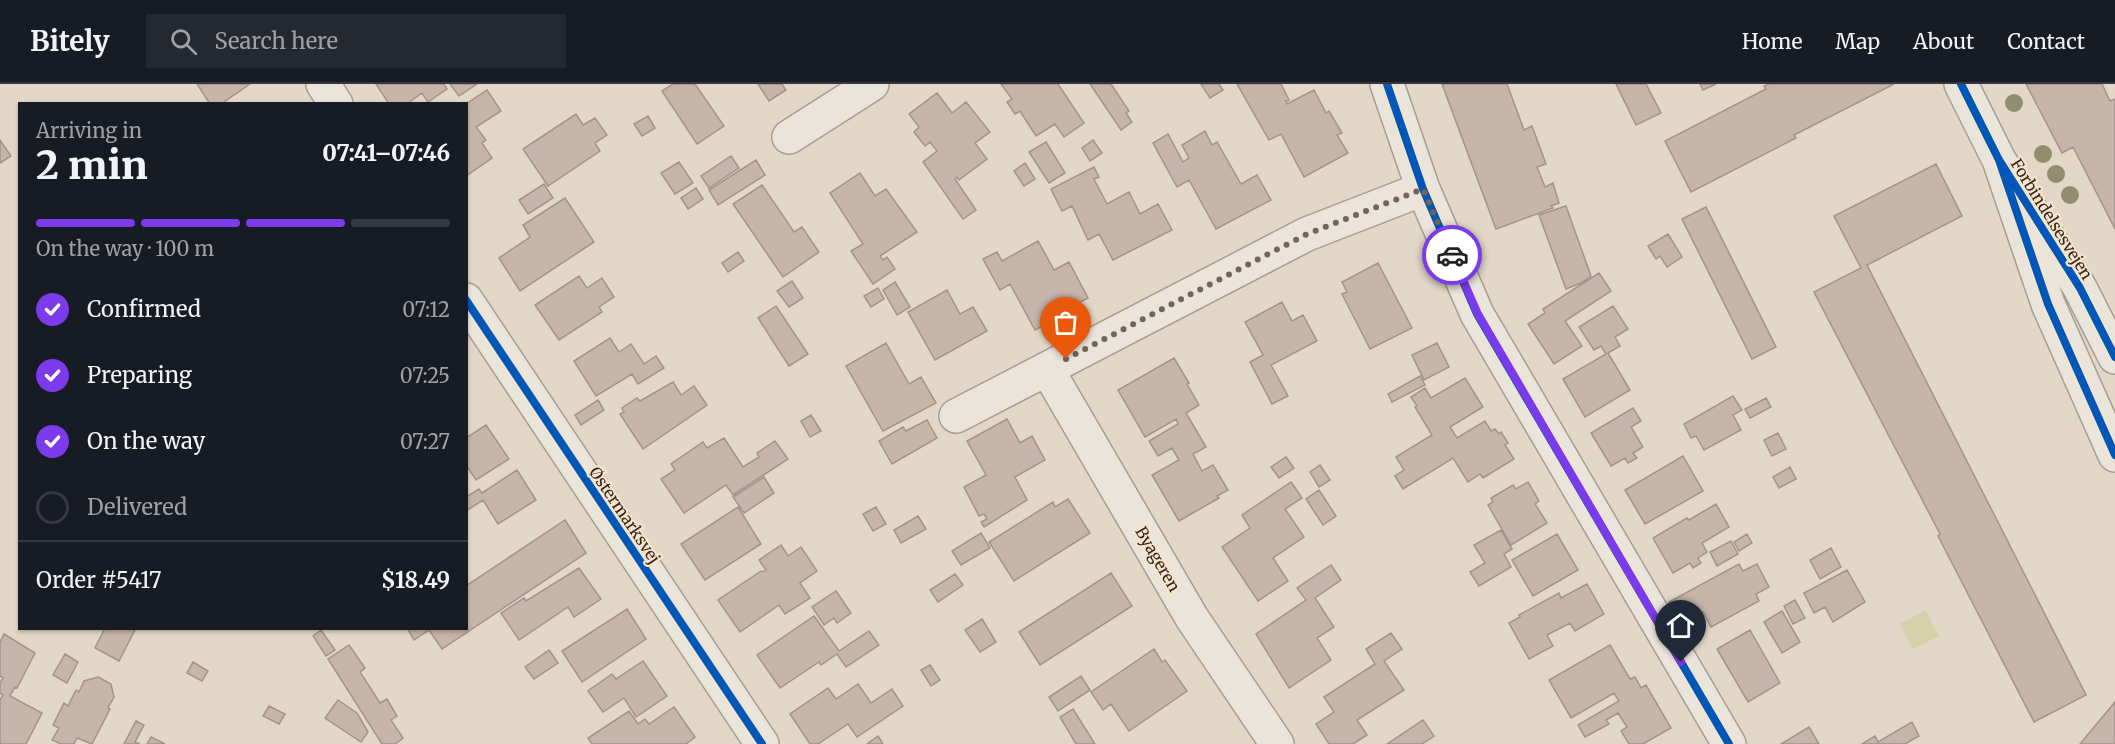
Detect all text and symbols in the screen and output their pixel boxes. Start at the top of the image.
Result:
search box [146,14,566,68]
text: Bitely [30,23,110,59]
icon: search [167,25,200,58]
text: Search here [215,27,338,55]
text: Home [1742,28,1802,55]
text: Map [1835,28,1880,55]
text: About [1913,28,1974,55]
text: Contact [2007,28,2085,55]
text: Arriving in [36,118,142,143]
text: 07:41–07:46 [322,139,450,167]
text: 2 min [36,141,148,190]
street label: Forbindelsesvejen [2007,155,2098,284]
courier [1422,225,1482,285]
text: On the way · 100 m [36,236,214,261]
icon: car [1436,239,1469,272]
icon: check [36,293,69,326]
text: Confirmed [87,295,201,323]
text: 07:12 [402,297,450,322]
pin [1040,297,1091,359]
icon: bag [1049,306,1082,339]
icon: check [36,359,69,392]
text: Preparing [87,361,192,389]
text: 07:25 [400,363,450,388]
icon: check [36,425,69,458]
text: On the way [87,427,205,455]
text: 07:27 [400,429,450,454]
street label: Østermarksvej [585,463,665,567]
text: Delivered [87,493,187,521]
street label: Byageren [1131,523,1185,595]
text: Order #5417 [36,566,162,594]
text: $18.49 [381,566,450,594]
pin [1655,600,1706,662]
icon: home [1664,609,1697,642]

